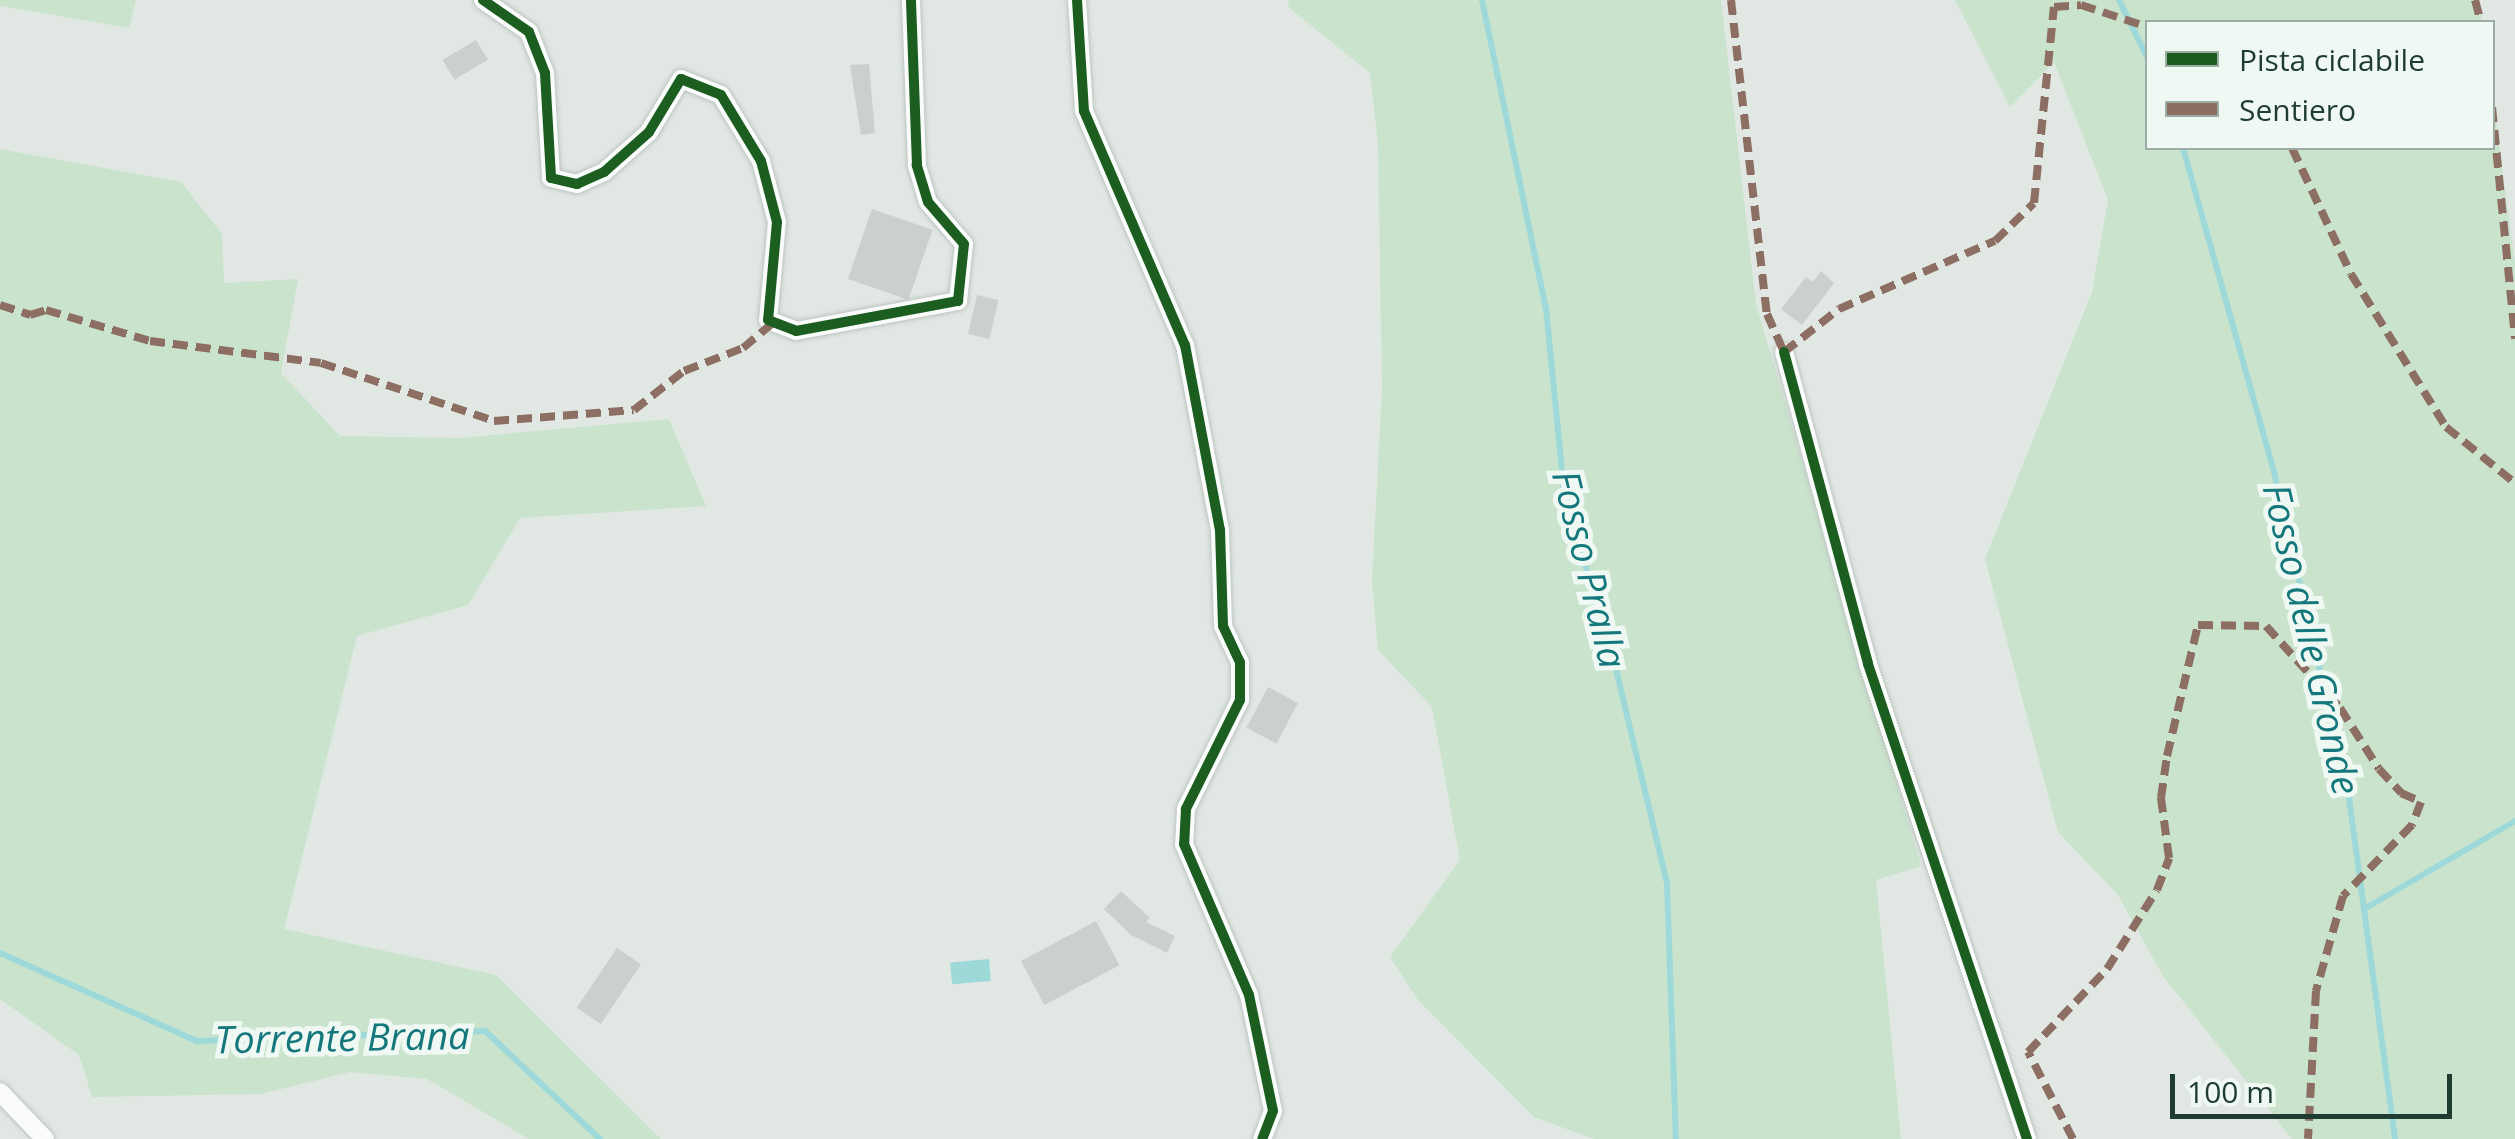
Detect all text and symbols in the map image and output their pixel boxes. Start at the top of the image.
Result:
legend [2145,20,2495,150]
text: Pista ciclabile [2239,39,2425,80]
text: Sentiero [2239,89,2356,130]
water label: Fosso Pralla [1543,465,1637,673]
water label: Fosso delle Gronde [2254,479,2370,799]
water label: Torrente Brana [214,1012,470,1062]
scale bar [2175,1054,2458,1116]
text: 100 m [2187,1071,2274,1112]

